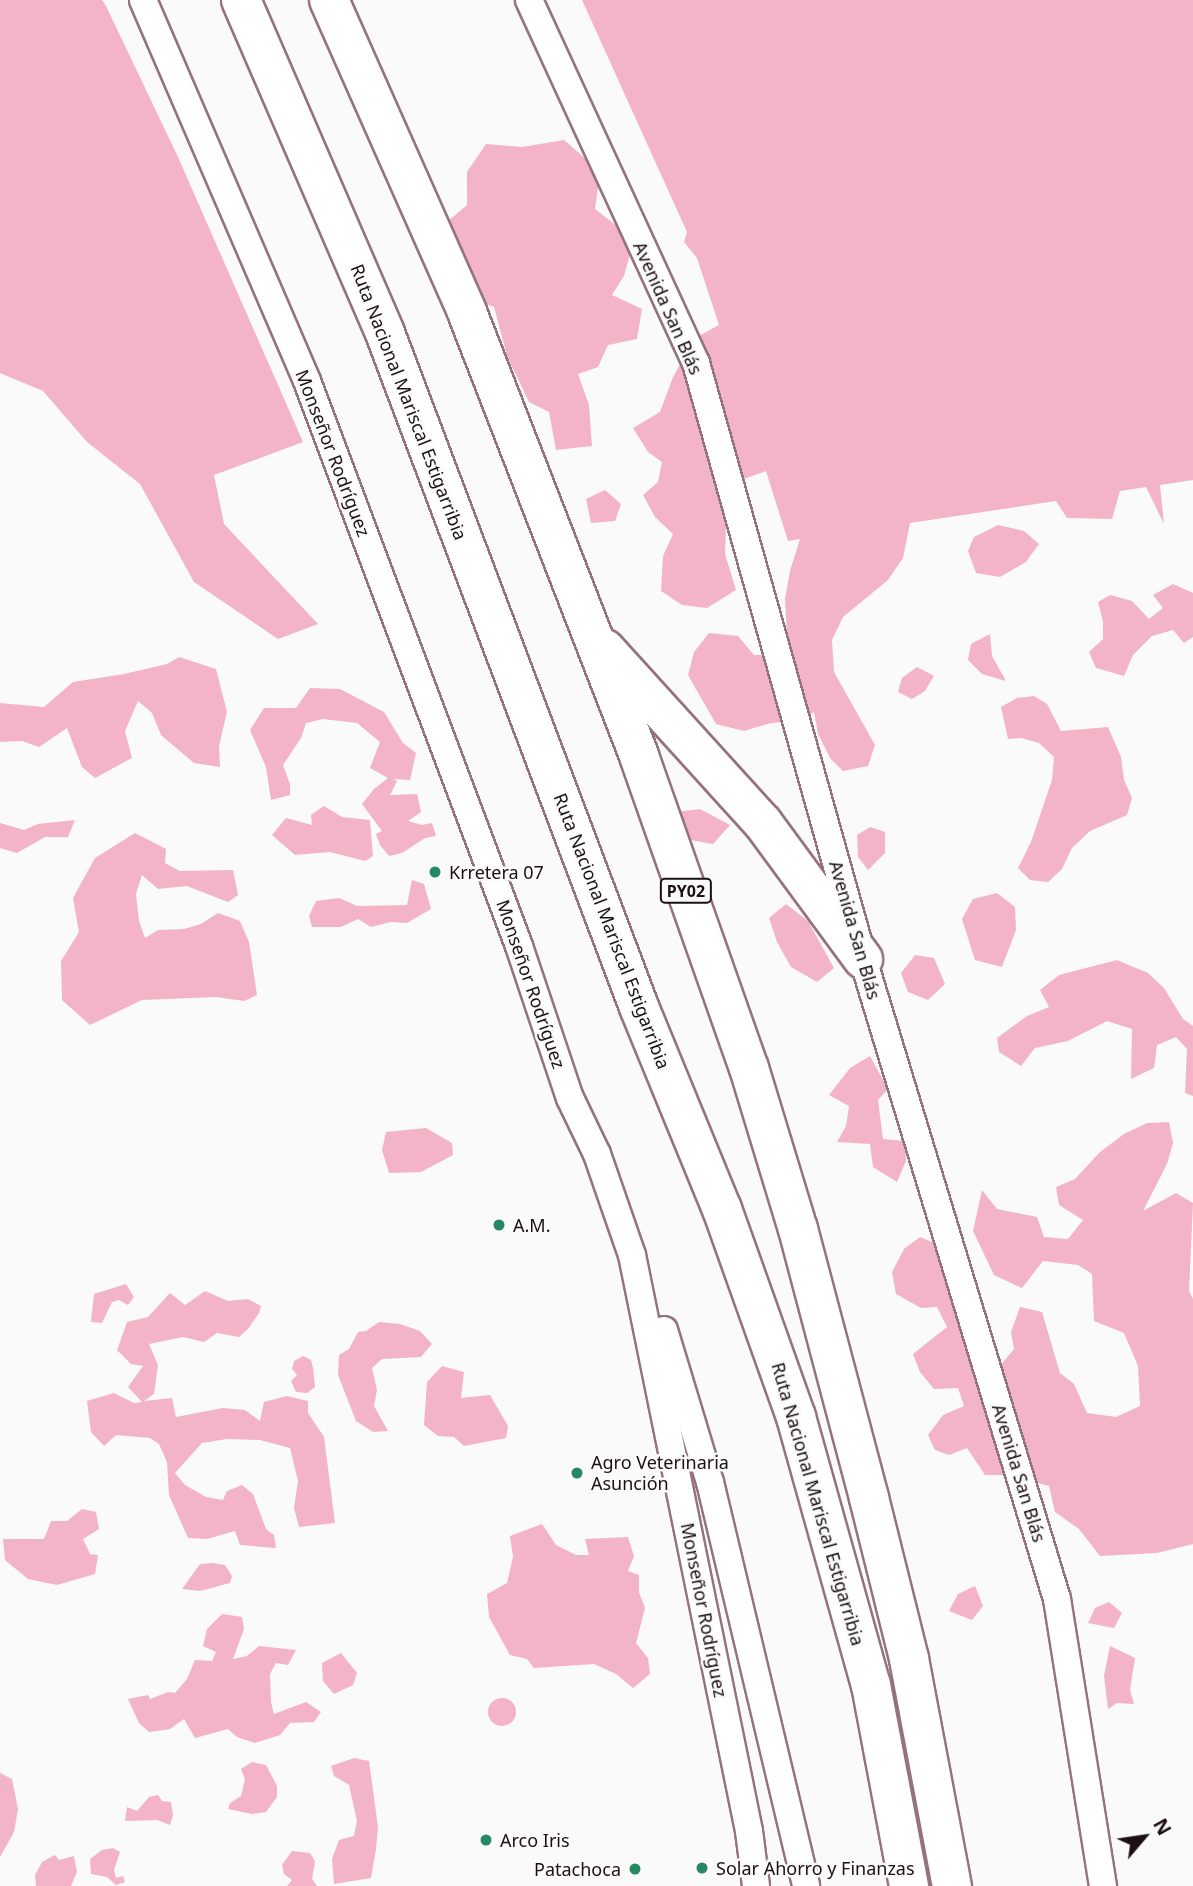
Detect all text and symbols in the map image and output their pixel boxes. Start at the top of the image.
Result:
street label: Avenida San Blás [629,238,707,378]
street label: Ruta Nacional Mariscal Estigarribia [346,261,472,543]
street label: Monseñor Rodríguez [291,366,375,540]
street label: Ruta Nacional Mariscal Estigarribia [549,790,675,1072]
street label: Avenida San Blás [825,858,885,1002]
place label: Krretera 07 [449,861,544,883]
marker: Krretera 07 [427,864,443,880]
road number: PY02 [660,878,712,904]
street label: Monseñor Rodríguez [492,897,570,1071]
place label: A.M. [513,1214,550,1236]
marker: A.M. [491,1217,507,1233]
street label: Ruta Nacional Mariscal Estigarribia [767,1360,869,1648]
street label: Avenida San Blás [988,1401,1050,1545]
place label: Agro Veterinaria Asunción [591,1452,729,1494]
marker: Agro Veterinaria Asunción [569,1465,585,1481]
street label: Monseñor Rodríguez [677,1521,731,1699]
north arrow [1109,1802,1179,1872]
text: N [1147,1814,1177,1840]
place label: Arco Iris [500,1829,570,1851]
marker: Arco Iris [478,1832,494,1848]
place label: Solar Ahorro y Finanzas [716,1857,915,1879]
place label: Patachoca [534,1858,621,1880]
marker: Solar Ahorro y Finanzas [694,1860,710,1876]
marker: Patachoca [627,1861,643,1877]

